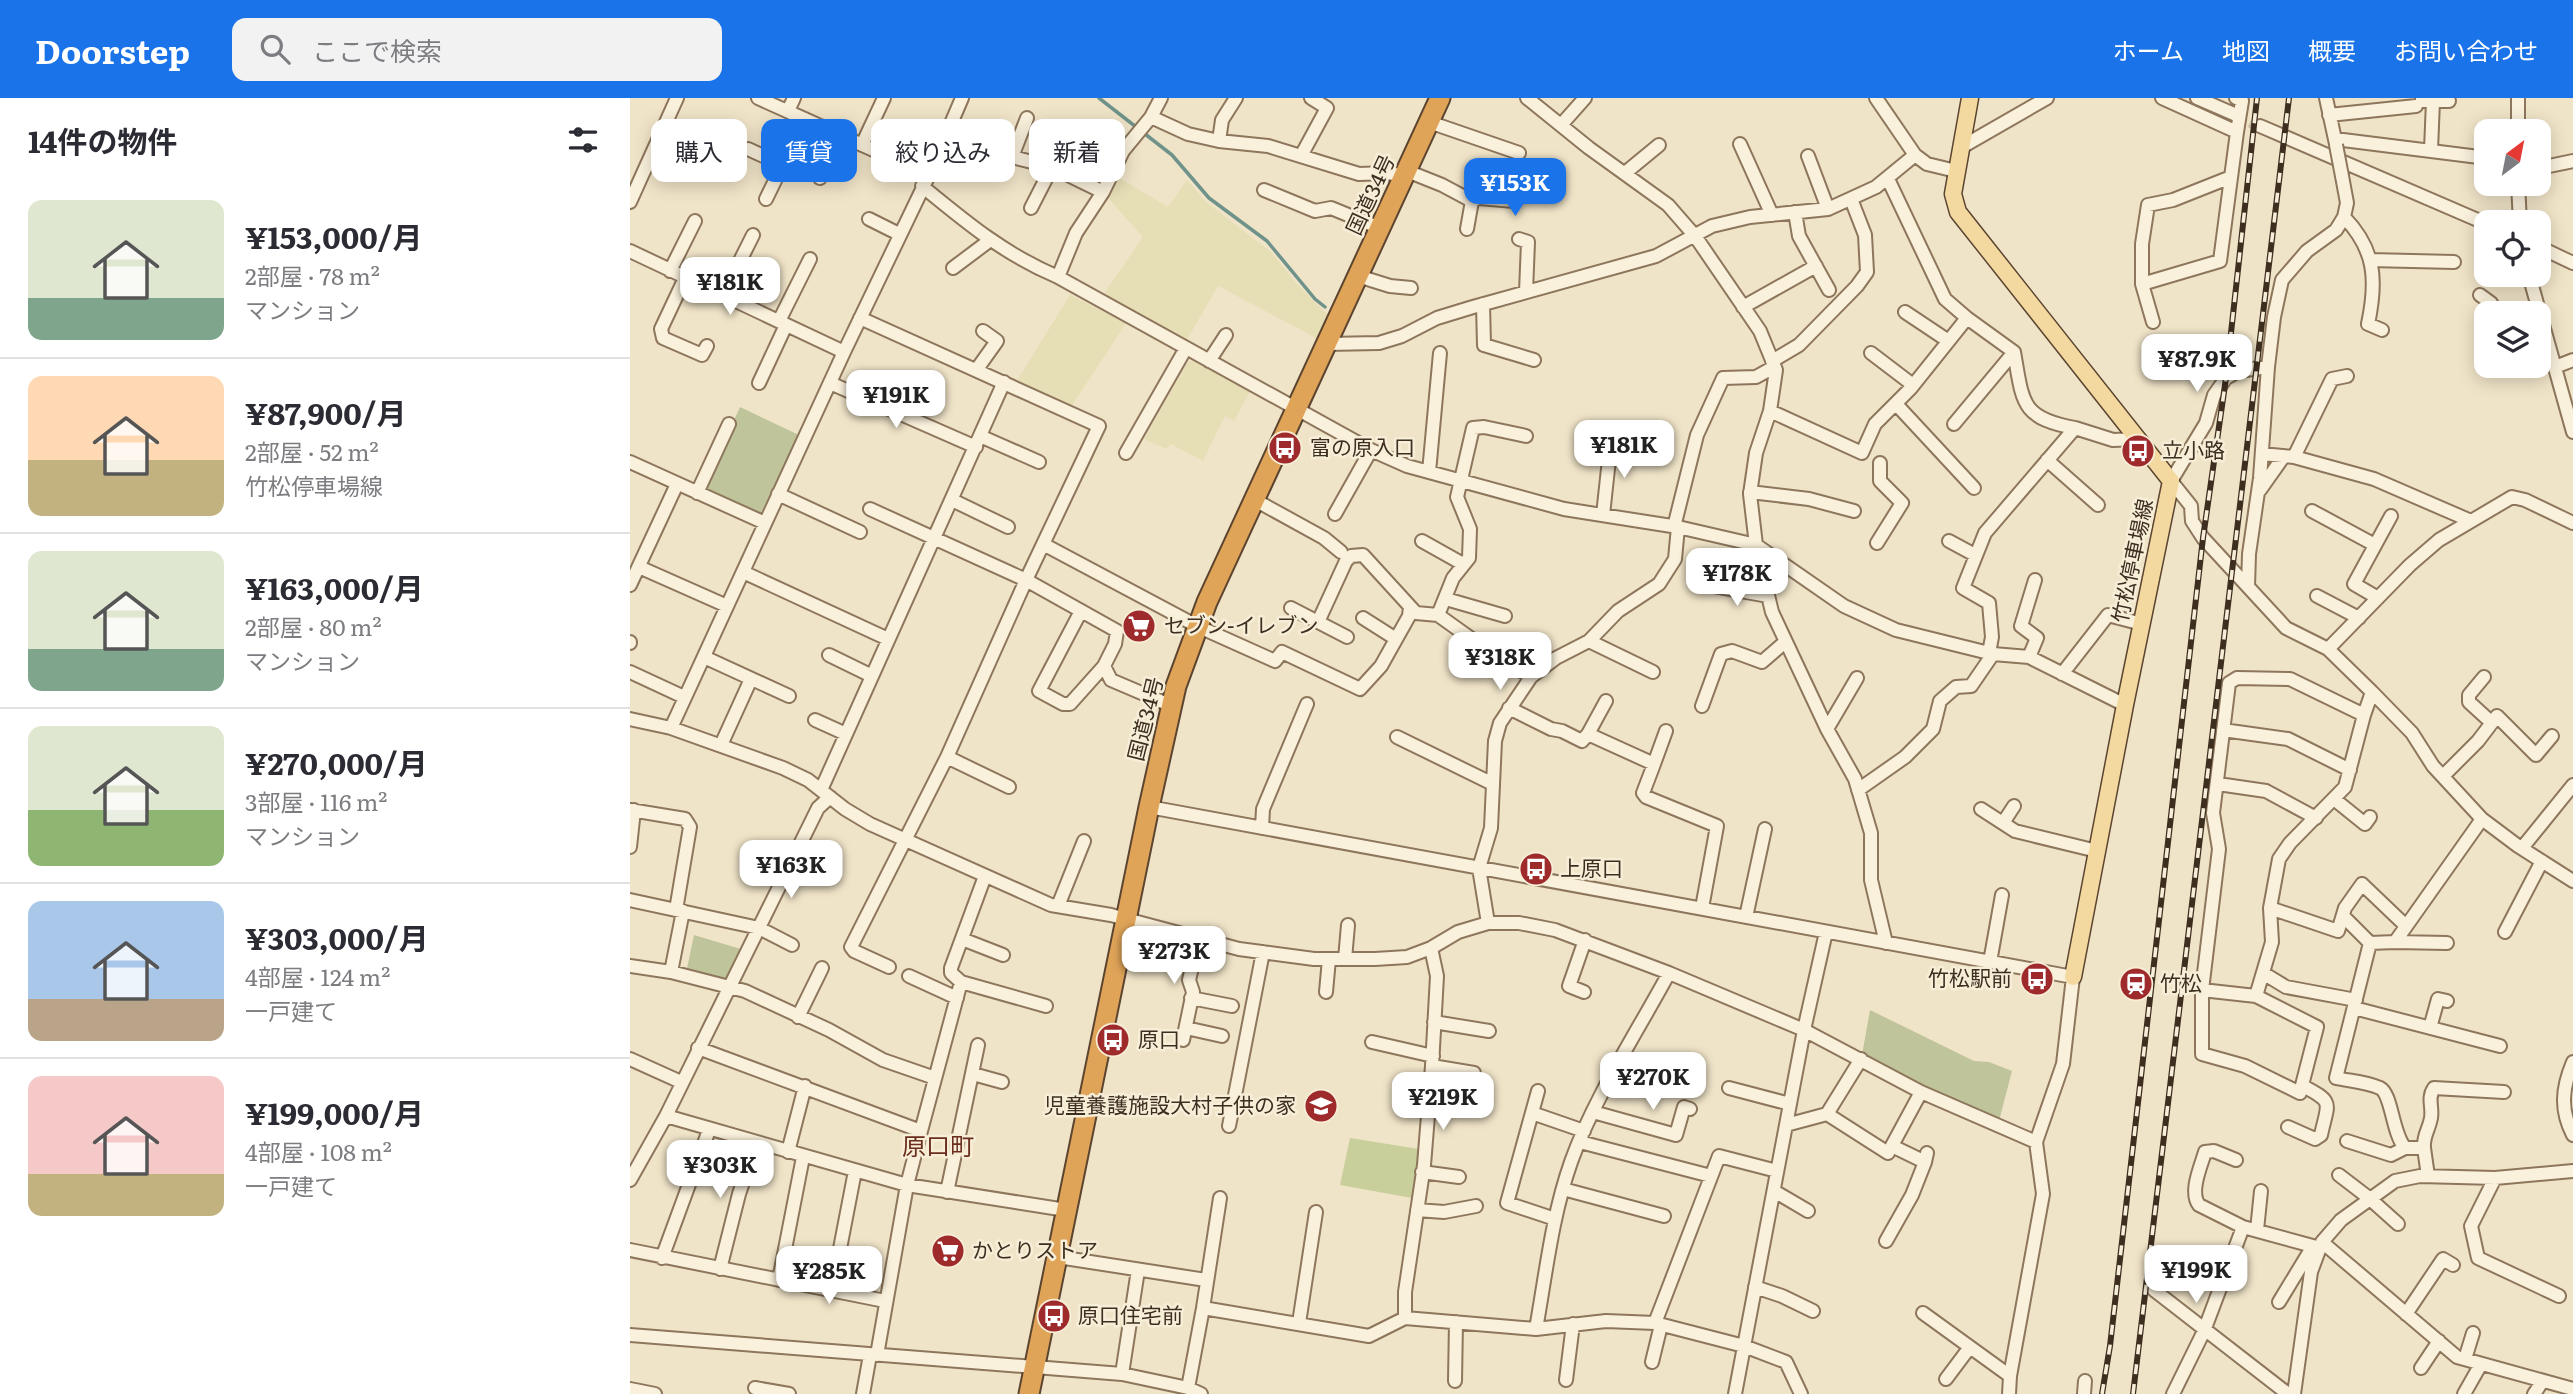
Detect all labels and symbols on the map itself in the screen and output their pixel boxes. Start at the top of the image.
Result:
north arrow [2474,119,2552,196]
street label: 国道34号 [1337,148,1401,239]
pin: ¥153K [1466,158,1564,218]
pin: ¥181K [681,258,779,317]
pin: ¥87.9K [2140,334,2254,394]
pin: ¥191K [847,370,945,430]
pin: ¥181K [1575,420,1673,480]
bus stop icon: 富の原入口 [1266,429,1304,467]
place label: 富の原入口 [1310,430,1415,461]
bus stop icon: 立小路 [2119,432,2157,470]
place label: 立小路 [2162,433,2225,464]
street label: 竹松停車場線 [2102,496,2159,625]
pin: ¥178K [1688,548,1786,608]
supermarket icon: セブン-イレブン [1120,607,1158,645]
place label: セブン-イレブン [1164,608,1318,639]
pin: ¥318K [1451,632,1549,692]
street label: 国道34号 [1118,673,1169,764]
pin: ¥163K [742,840,840,900]
bus stop icon: 上原口 [1517,850,1555,888]
place label: 上原口 [1560,851,1623,882]
pin: ¥273K [1125,926,1223,986]
bus stop icon: 竹松駅前 [2018,960,2056,998]
place label: 竹松駅前 [1928,961,2012,992]
station icon: 竹松 [2117,965,2155,1003]
place label: 竹松 [2160,966,2202,997]
bus stop icon: 原口 [1094,1021,1132,1059]
place label: 原口 [1138,1022,1180,1053]
pin: ¥270K [1604,1052,1702,1112]
pin: ¥219K [1394,1072,1492,1132]
school or university icon: 児童養護施設大村子供の家 [1302,1087,1340,1125]
place label: 児童養護施設大村子供の家 [1044,1088,1296,1119]
district label: 原口町 [902,1127,974,1162]
pin: ¥303K [671,1140,769,1200]
supermarket icon: かとりストア [929,1232,967,1270]
place label: かとりストア [972,1233,1098,1264]
pin: ¥285K [780,1246,878,1306]
pin: ¥199K [2147,1246,2245,1305]
bus stop icon: 原口住宅前 [1035,1297,1073,1335]
place label: 原口住宅前 [1078,1298,1183,1329]

